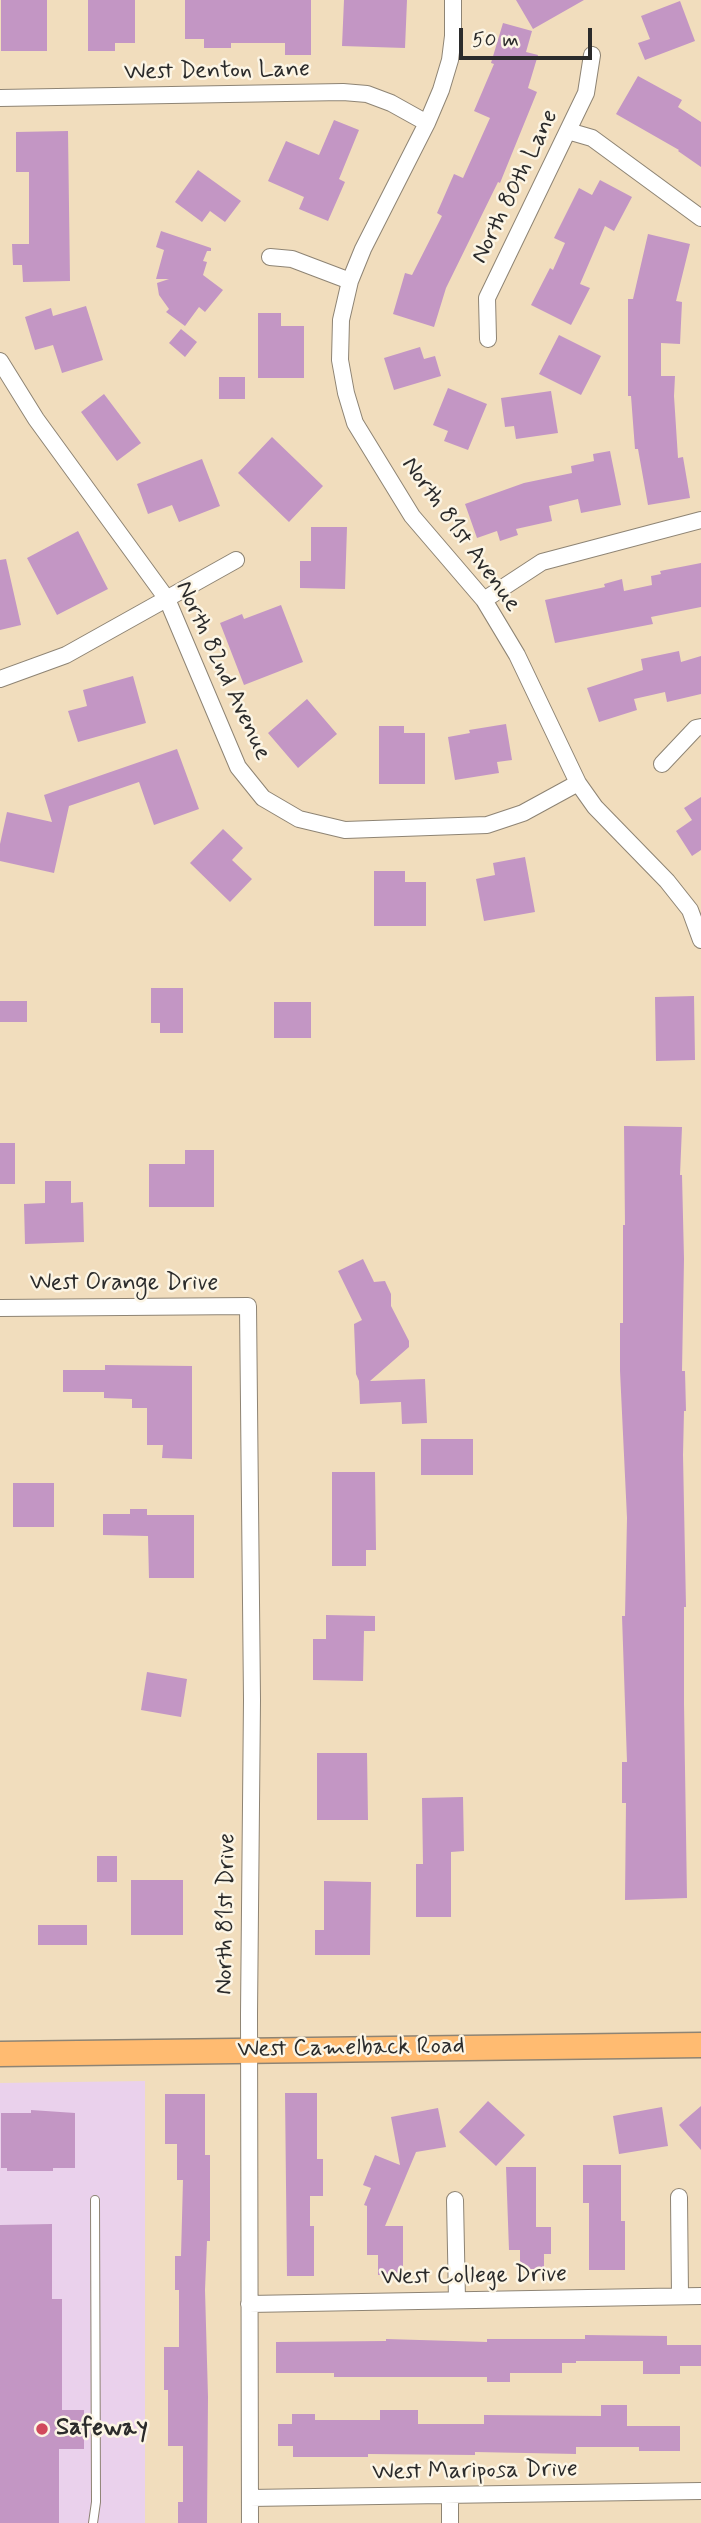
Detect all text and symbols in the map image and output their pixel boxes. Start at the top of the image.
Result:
scale bar [463,14,596,58]
text: 50 m [472,26,519,54]
street label: West Denton Lane [124,56,310,88]
street label: North 80th Lane [466,105,566,269]
street label: North 81st Avenue [394,452,526,618]
street label: North 82nd Avenue [168,577,276,765]
street label: West Orange Drive [30,1270,218,1298]
street label: North 81st Drive [211,1833,243,1995]
street label: West Camelback Road [237,2033,465,2065]
street label: West College Drive [381,2261,567,2293]
place label: Safeway [56,2415,148,2443]
marker: Safeway [34,2421,50,2437]
street label: West Mariposa Drive [372,2456,578,2488]

